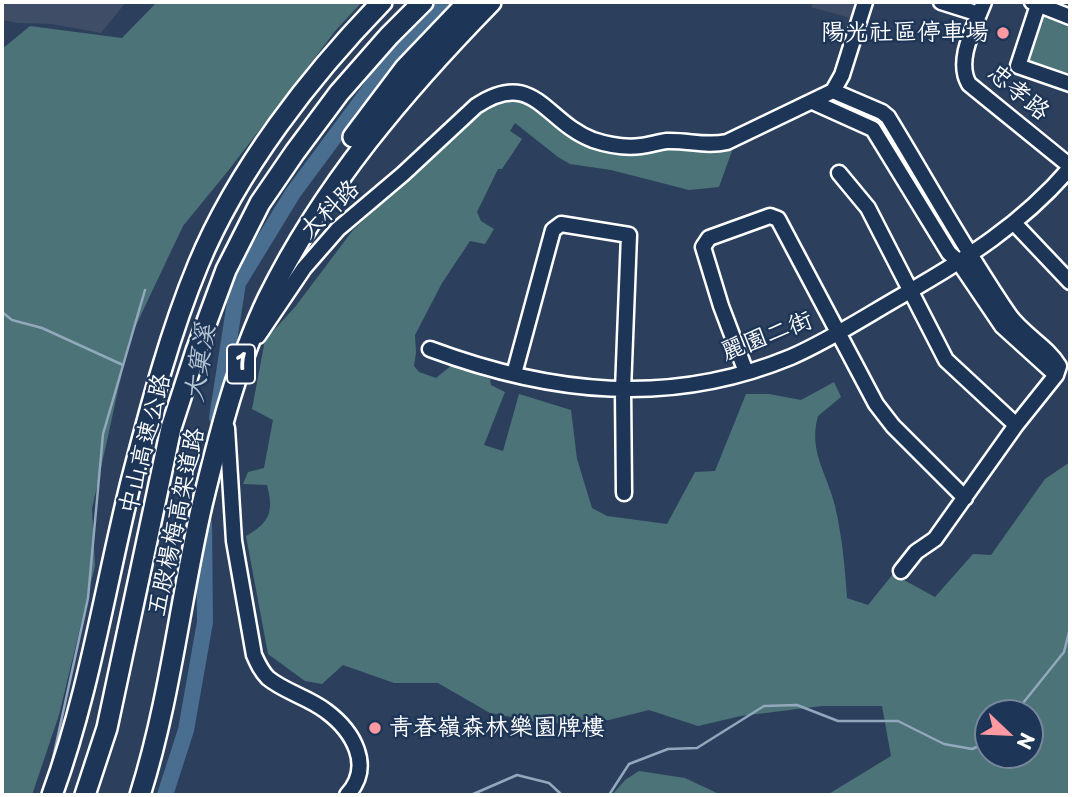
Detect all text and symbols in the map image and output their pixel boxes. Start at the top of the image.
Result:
place label: 陽光社區停車場 [821,19,989,47]
marker: 陽光社區停車場 [995,25,1011,41]
street label: 忠孝路 [981,59,1055,127]
street label: 大科路 [294,175,366,245]
street label: 麗園二街 [717,306,817,368]
water label: 大窠溪 [179,322,223,404]
road number: 1 [227,344,255,384]
street label: 中山高速公路 [115,371,177,517]
street label: 五股楊梅高架道路 [143,425,211,619]
north arrow [974,699,1044,769]
place label: 青春嶺森林樂園牌樓 [389,714,605,742]
marker: 青春嶺森林樂園牌樓 [367,720,383,736]
text: N [1011,729,1042,754]

